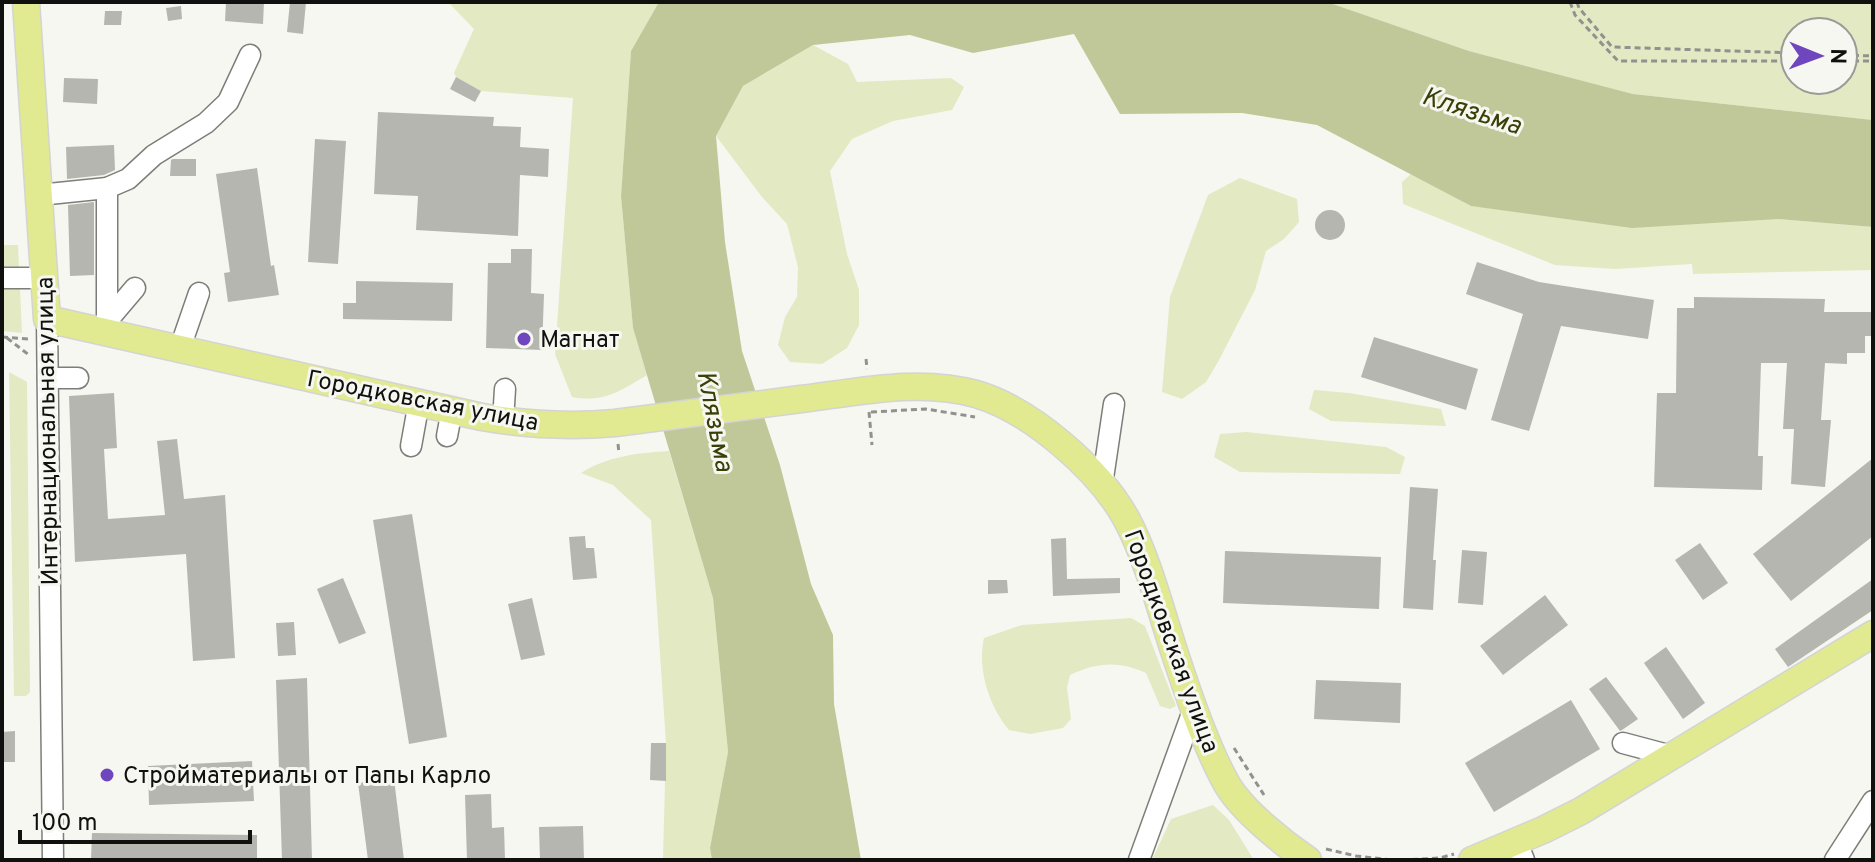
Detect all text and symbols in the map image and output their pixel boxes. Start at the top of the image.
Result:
north arrow [1779,16,1859,96]
text: N [1823,48,1850,64]
water label: Клязьма [1417,81,1526,144]
street label: Интернациональная улица [31,276,67,586]
place label: Магнат [540,326,620,356]
marker: Магнат [515,330,533,348]
street label: Городковская улица [304,365,541,439]
water label: Клязьма [688,368,740,476]
street label: Городковская улица [1116,526,1224,757]
place label: Стройматериалы от Папы Карло [123,762,491,792]
marker: Стройматериалы от Папы Карло [98,766,116,784]
scale bar [20,794,250,844]
text: 100 m [32,809,98,839]

